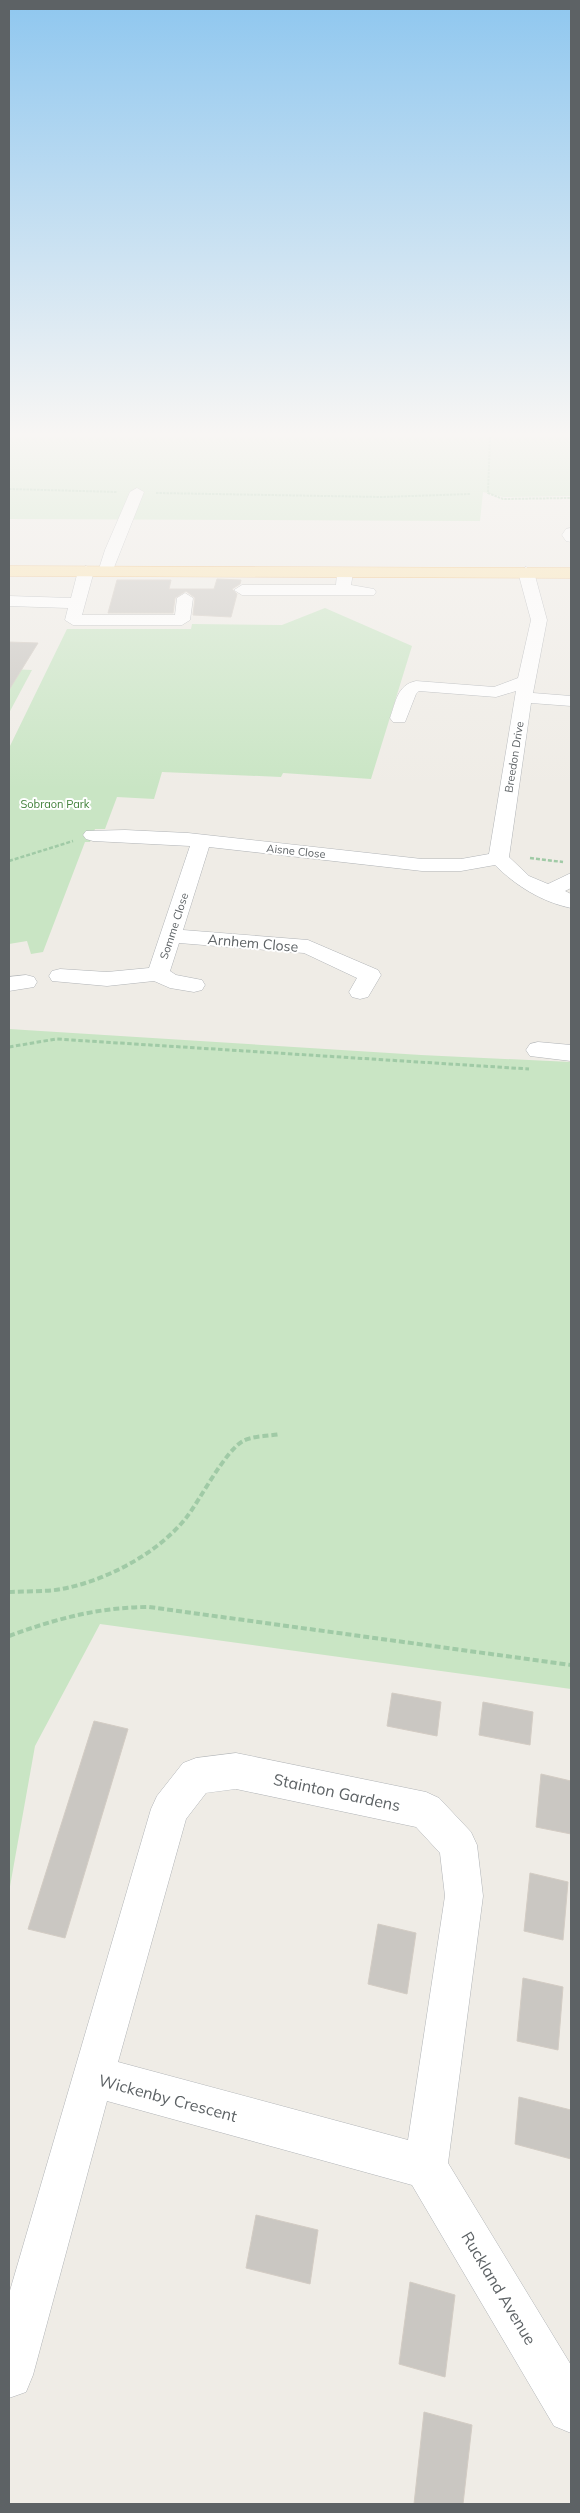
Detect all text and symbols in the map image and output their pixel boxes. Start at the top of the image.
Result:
street label: Breedon Drive [501,720,527,794]
park label: Sobraon Park [20,797,90,811]
street label: Aisne Close [266,841,326,861]
street label: Somme Close [157,891,191,961]
street label: Arnhem Close [207,930,299,956]
street label: Stainton Gardens [272,1769,402,1815]
street label: Wickenby Crescent [97,2070,240,2126]
street label: Ruckland Avenue [457,2228,541,2348]

